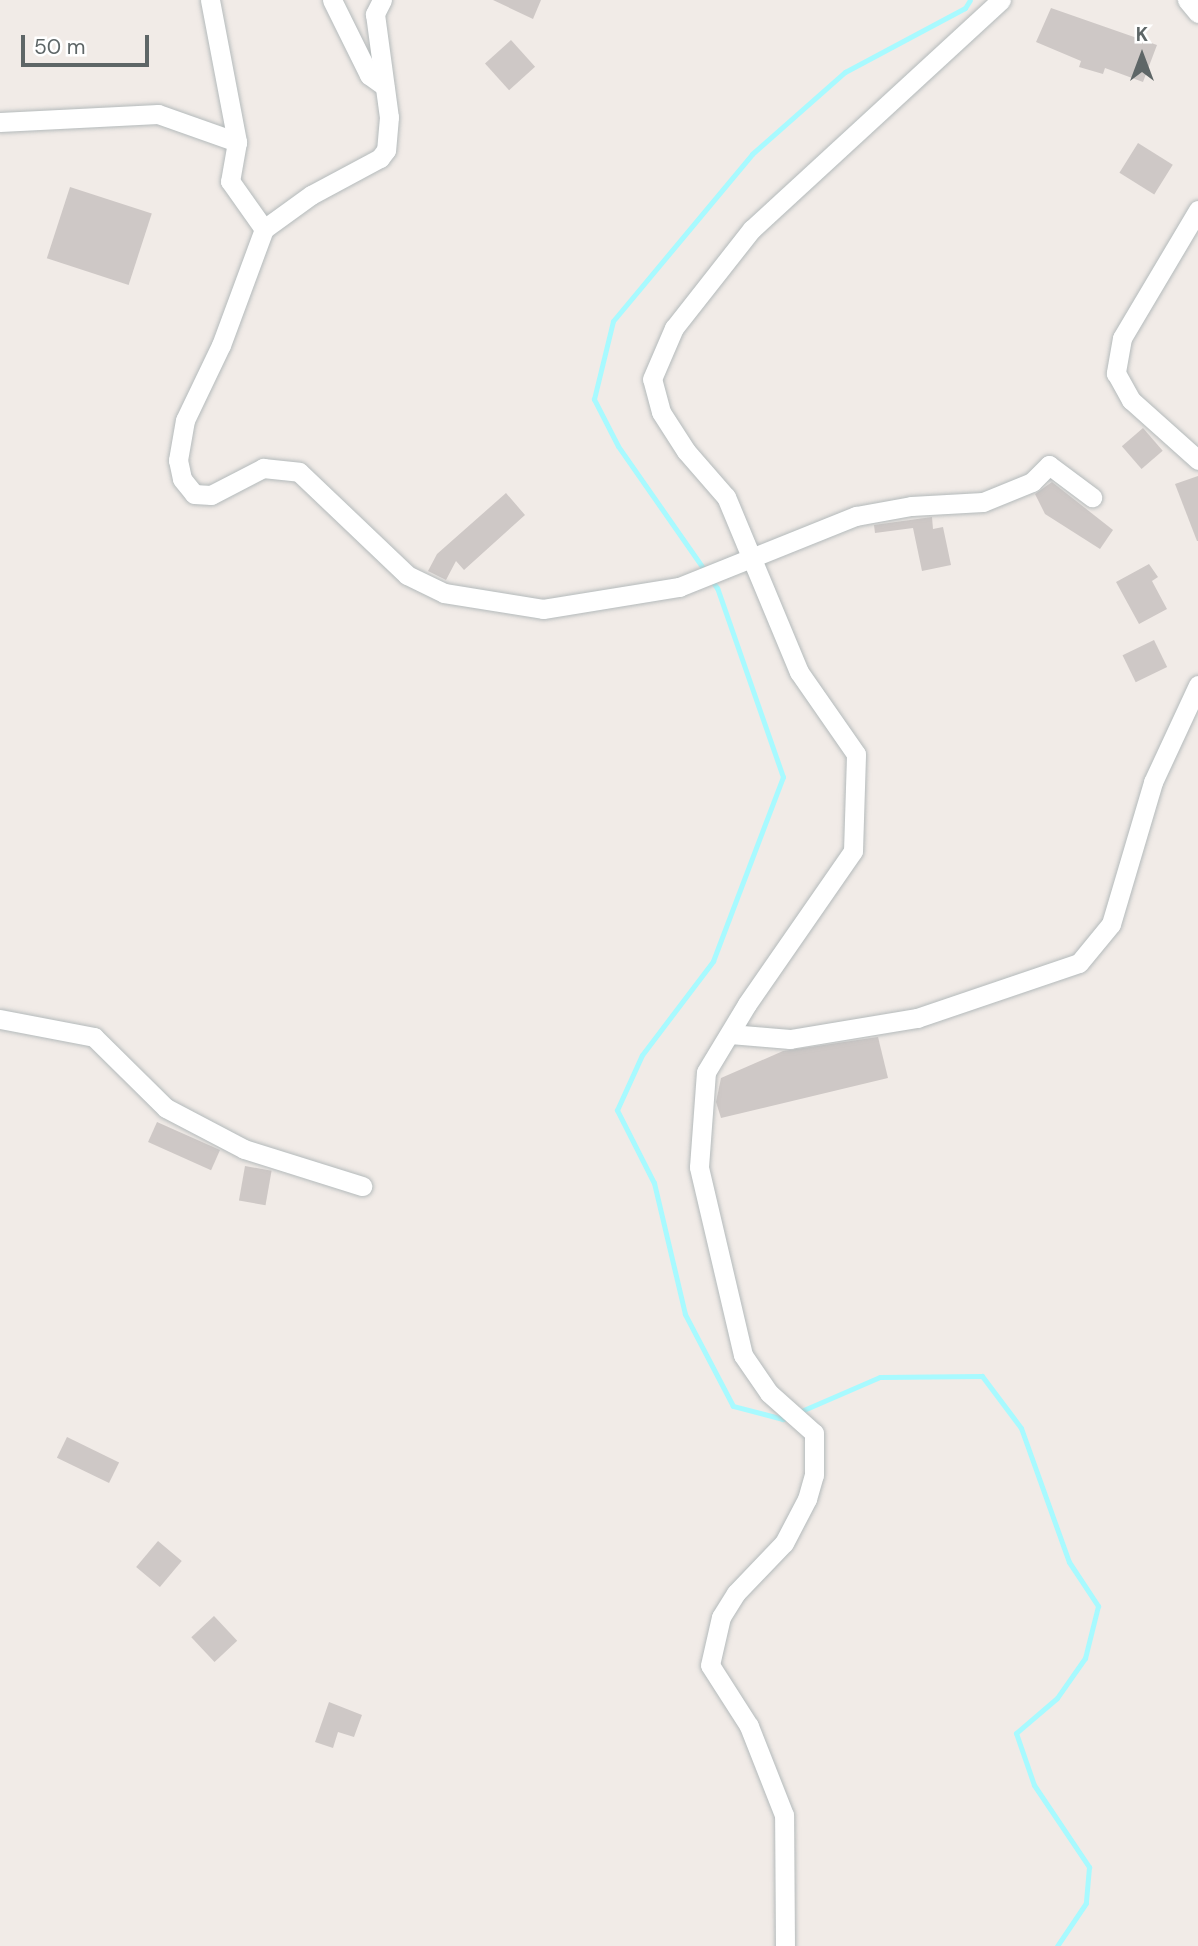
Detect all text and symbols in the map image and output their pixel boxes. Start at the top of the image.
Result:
scale bar [24,21,152,65]
north arrow [1107,21,1177,91]
text: K [1136,22,1148,47]
text: 50 m [34,33,85,61]

